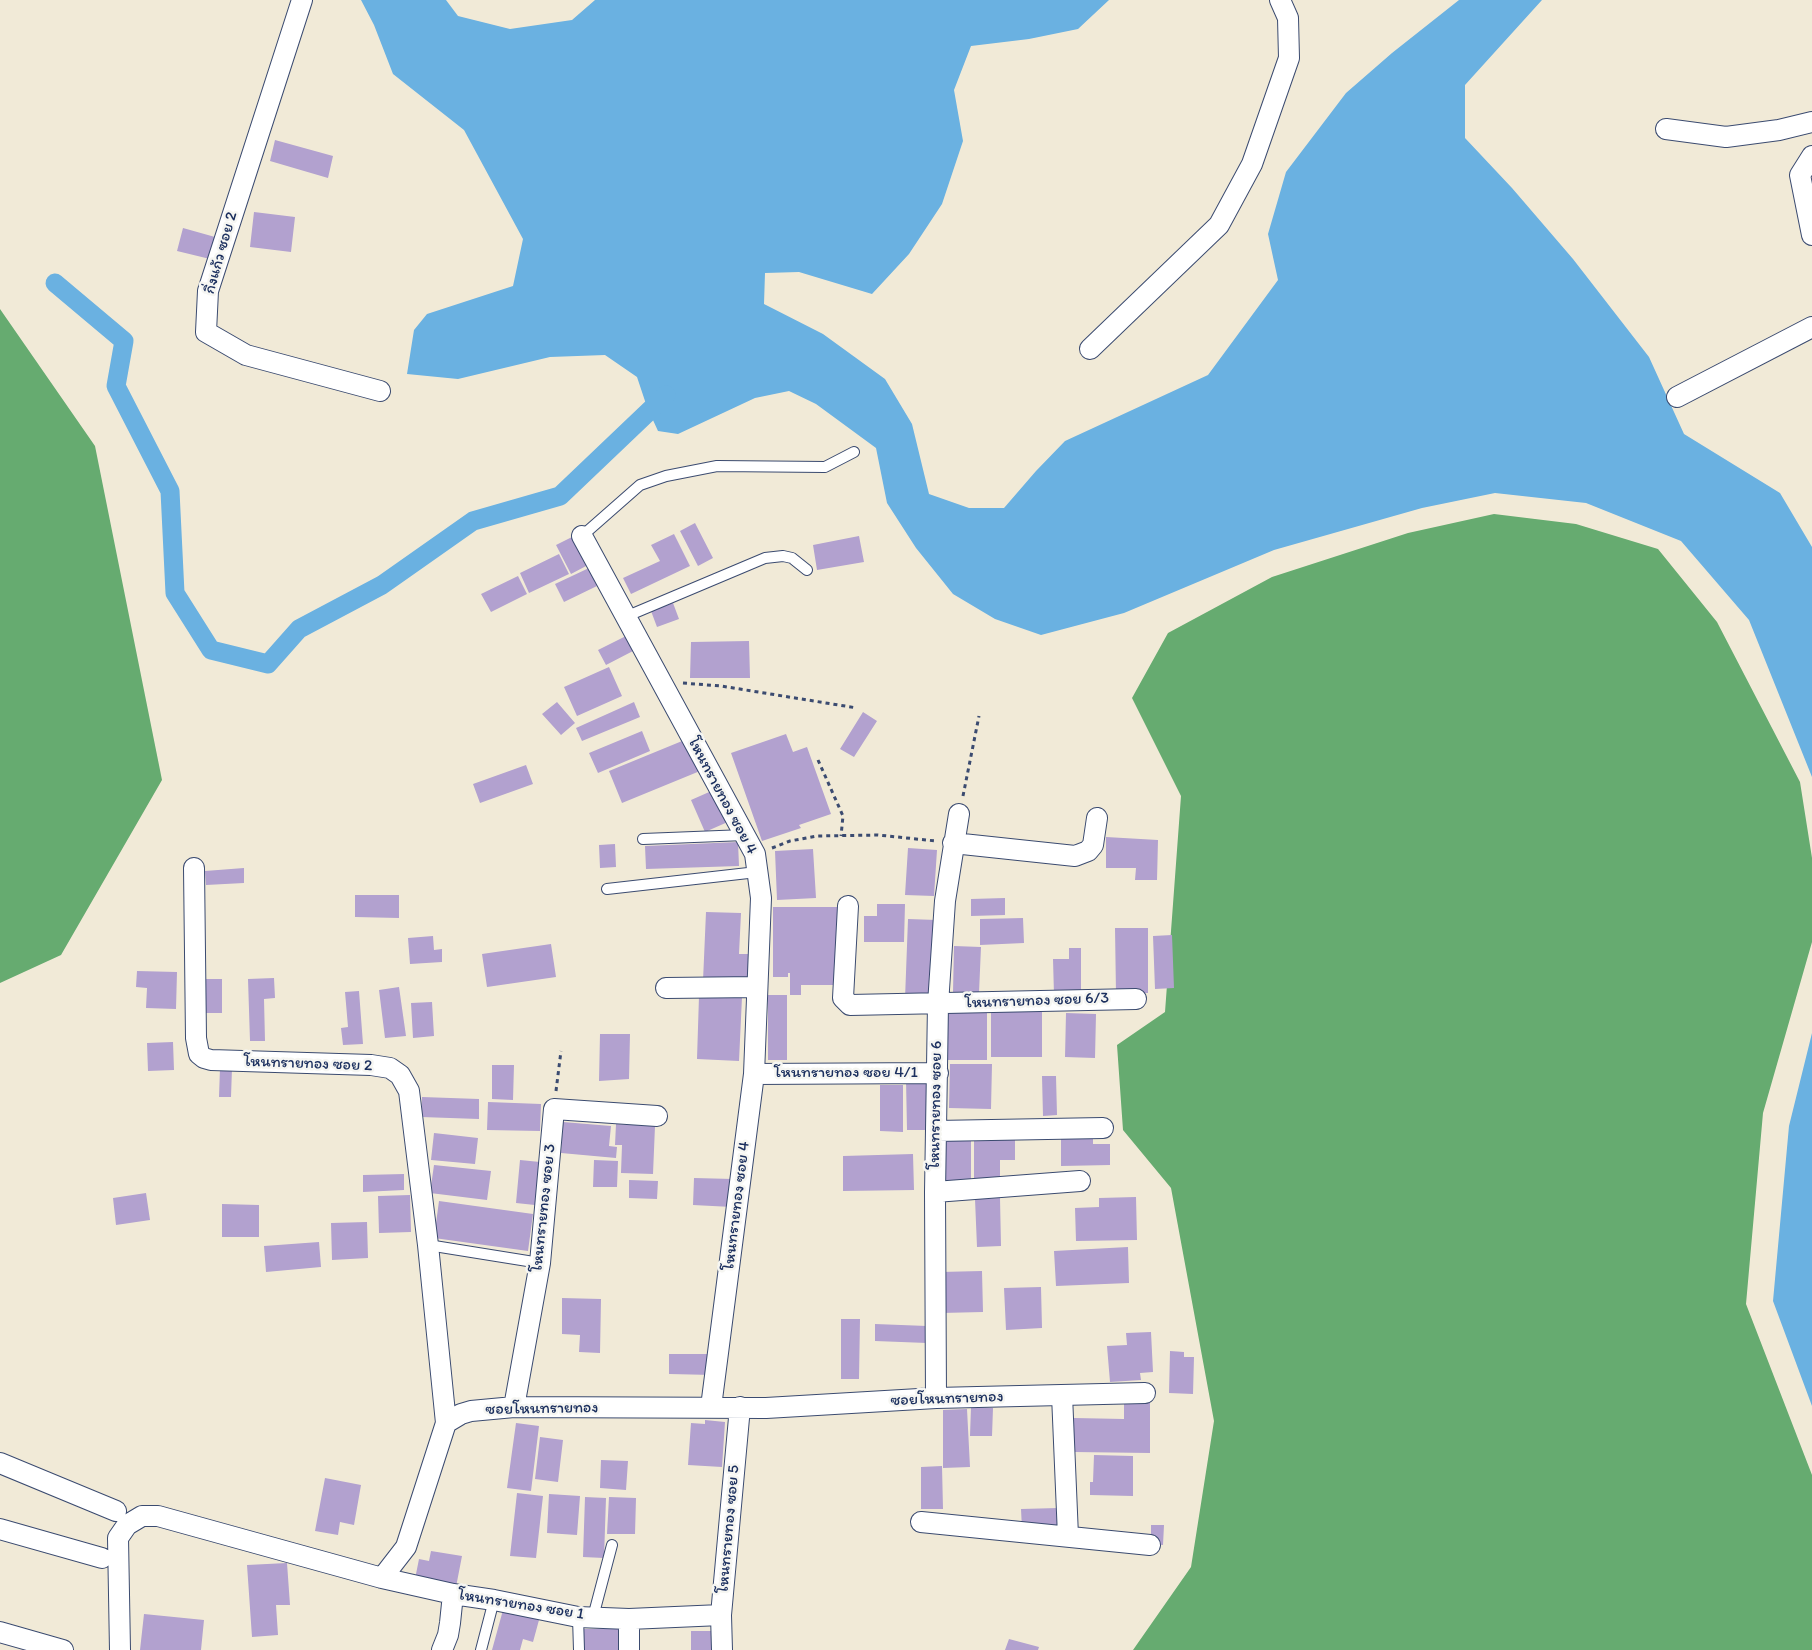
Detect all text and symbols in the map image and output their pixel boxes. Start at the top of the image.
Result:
street label: กิ่งแก้ว ซอย 2 [200,210,242,296]
street label: โหนทรายทอง ซอย 4 [683,734,761,858]
street label: โหนทรายทอง ซอย 6/3 [965,989,1109,1013]
street label: โหนทรายทอง ซอย 6 [925,1040,947,1170]
street label: โหนทรายทอง ซอย 2 [243,1052,373,1076]
street label: โหนทรายทอง ซอย 4/1 [774,1063,918,1083]
street label: โหนทรายทอง ซอย 4 [720,1140,754,1272]
street label: โหนทรายทอง ซอย 3 [528,1143,560,1273]
street label: ซอยโหนทรายทอง [890,1387,1004,1411]
street label: ซอยโหนทรายทอง [485,1398,599,1420]
street label: โหนทรายทอง ซอย 5 [714,1464,744,1594]
street label: โหนทรายทอง ซอย 1 [456,1586,586,1624]

